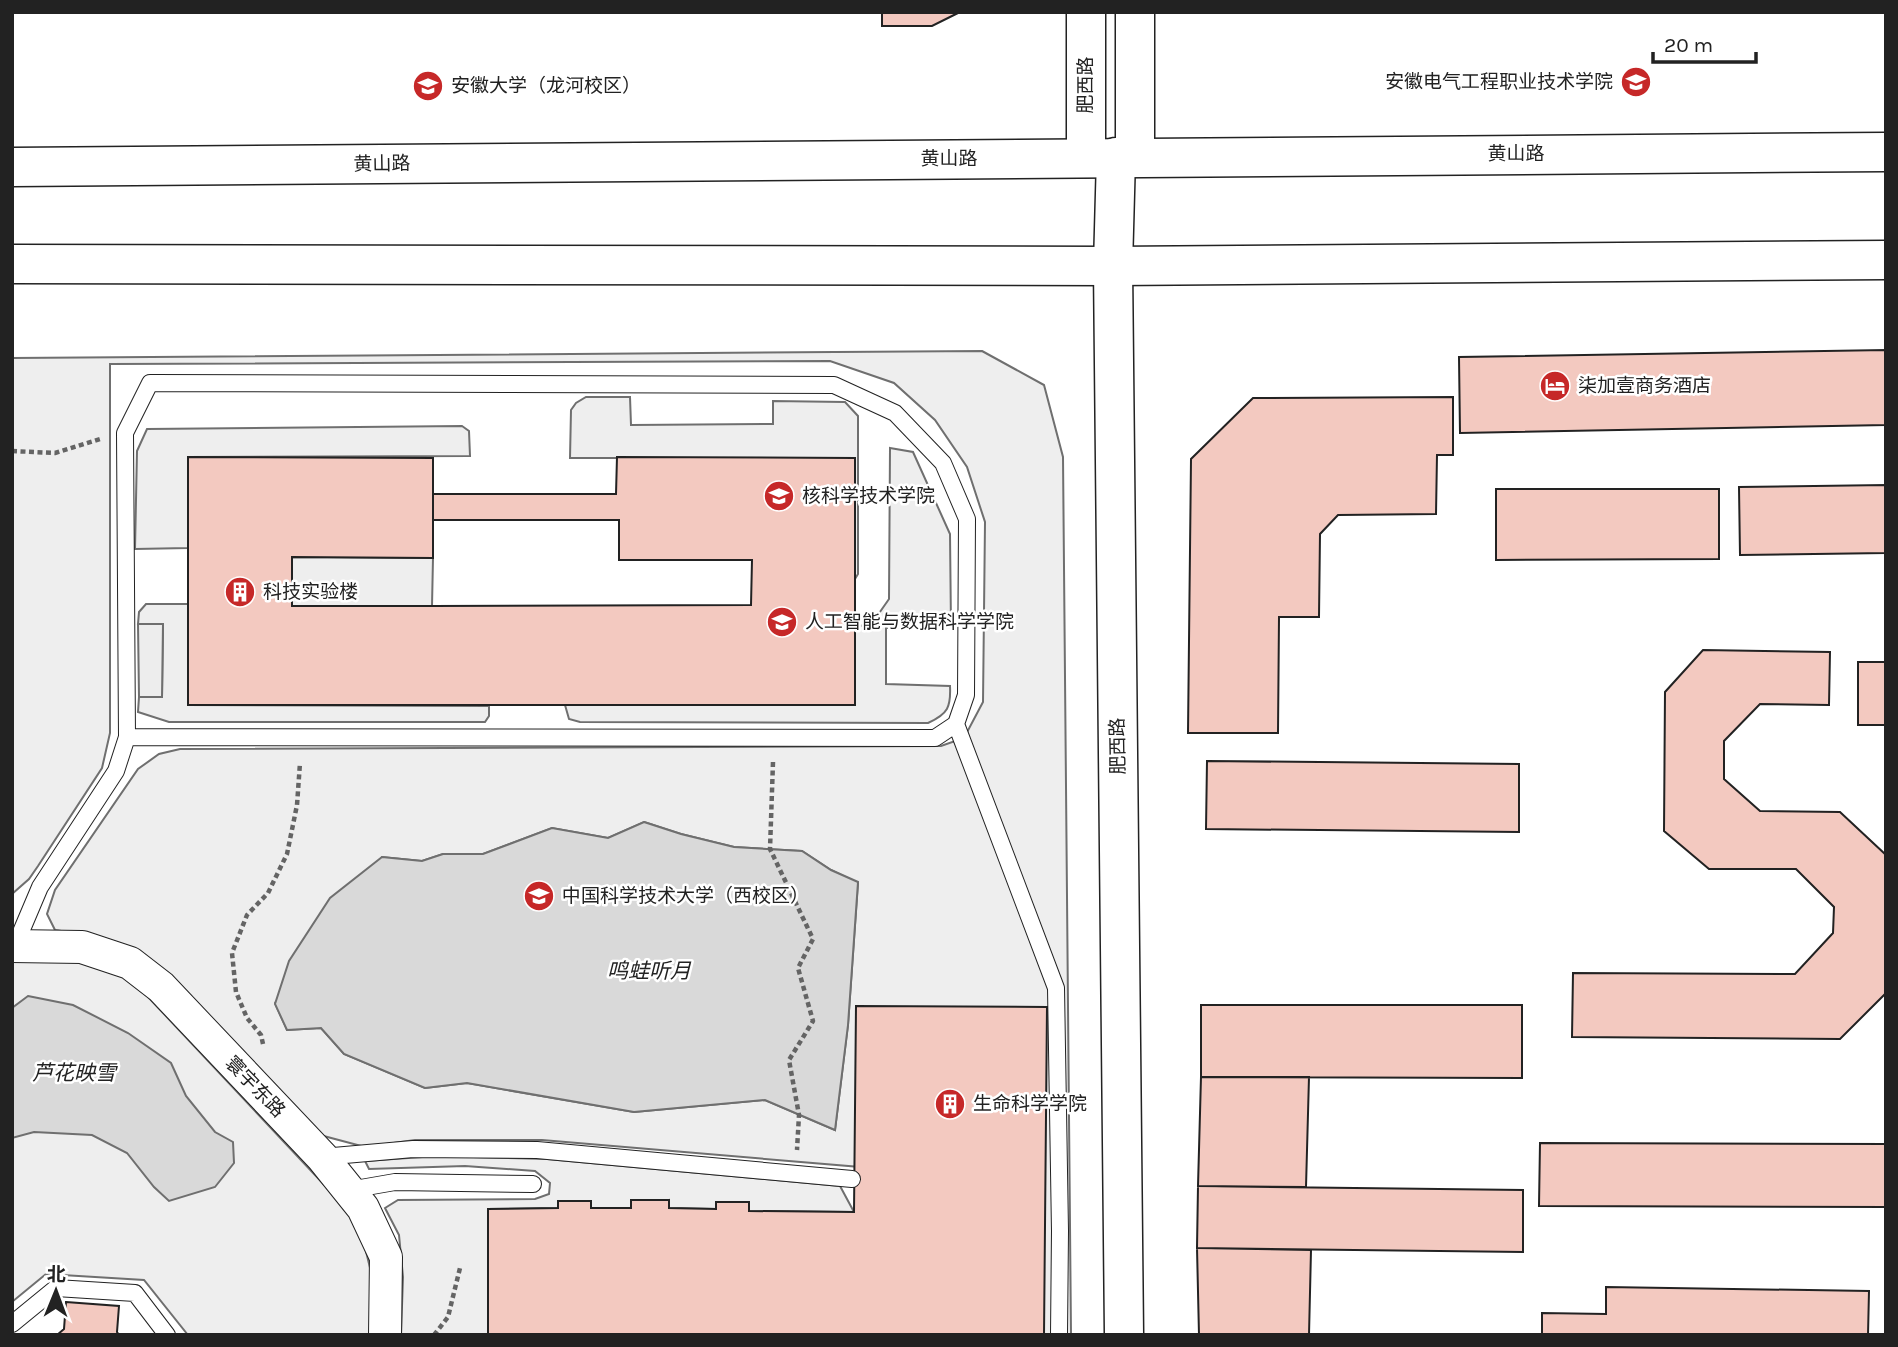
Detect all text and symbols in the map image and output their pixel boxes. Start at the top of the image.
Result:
scale bar [1653,21,1756,65]
text: 20 m [1664,33,1713,57]
street label: 肥西路 [1075,56,1097,114]
school or university icon: 安徽电气工程职业技术学院 [1619,65,1653,99]
school or university icon: 安徽大学（龙河校区） [411,69,445,103]
place label: 安徽电气工程职业技术学院 [1385,71,1613,93]
place label: 安徽大学（龙河校区） [451,75,641,97]
street label: 黄山路 [1487,143,1545,165]
street label: 黄山路 [920,148,978,170]
street label: 黄山路 [353,153,411,175]
hotel icon: 柒加壹商务酒店 [1538,369,1572,403]
place label: 柒加壹商务酒店 [1578,375,1711,397]
school or university icon: 核科学技术学院 [762,479,796,513]
place label: 核科学技术学院 [802,485,935,507]
building icon: 科技实验楼 [223,575,257,609]
place label: 科技实验楼 [263,581,358,603]
school or university icon: 人工智能与数据科学学院 [765,605,799,639]
place label: 人工智能与数据科学学院 [805,611,1014,633]
street label: 肥西路 [1107,717,1129,775]
school or university icon: 中国科学技术大学（西校区） [522,879,556,913]
place label: 中国科学技术大学（西校区） [562,885,809,907]
water label: 鸣蛙听月 [607,959,692,983]
street label: 寰宇东路 [221,1052,289,1122]
water label: 芦花映雪 [32,1061,118,1085]
building icon: 生命科学学院 [933,1087,967,1121]
place label: 生命科学学院 [973,1093,1087,1115]
north arrow [21,1256,91,1326]
text: 北 [47,1264,66,1286]

